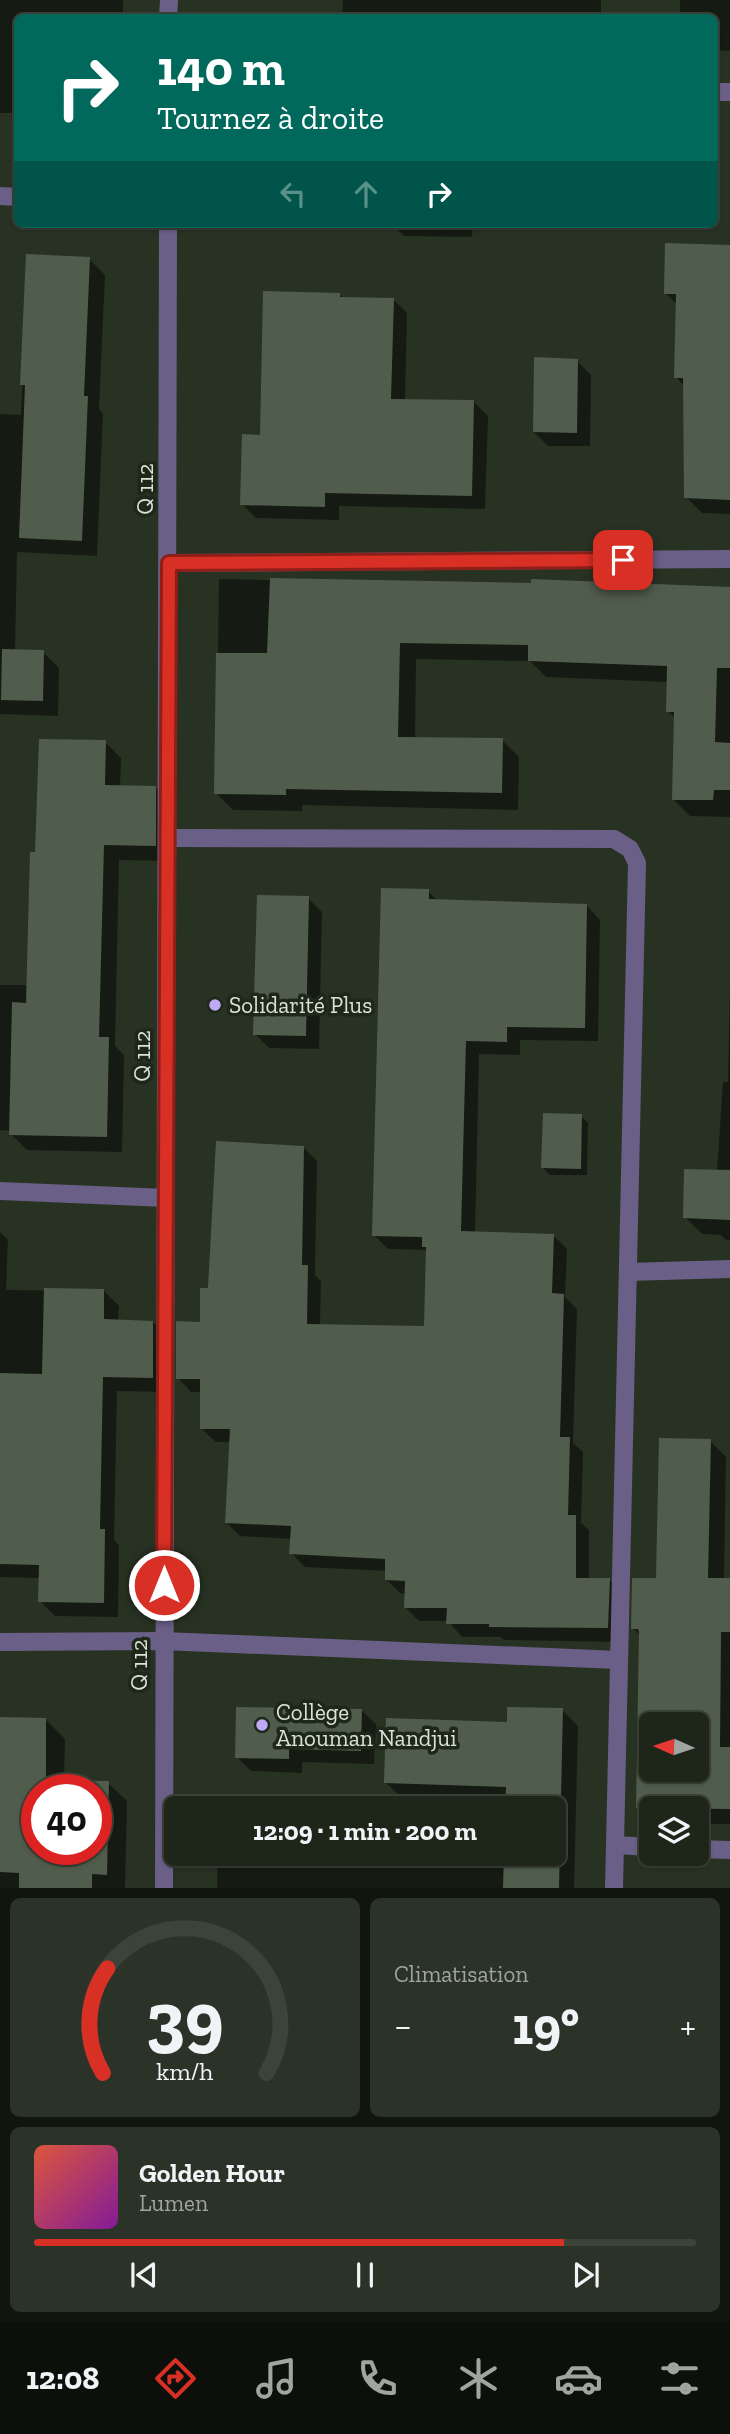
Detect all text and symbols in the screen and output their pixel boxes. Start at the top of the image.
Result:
text: 140 m [157,39,285,98]
icon: right [42,42,133,133]
text: Tournez à droite [157,99,384,137]
icon: left [274,175,312,213]
icon: ahead [347,175,385,213]
icon: right [420,175,458,213]
street label: Q 112 [131,463,159,515]
pin [593,530,653,590]
icon: arrive [604,541,642,579]
place label: Solidarité Plus [229,991,372,1019]
marker: Solidarité Plus [207,997,223,1013]
street label: Q 112 [128,1030,156,1082]
position arrow [127,1548,201,1622]
street label: Q 112 [125,1639,153,1691]
place label: Collège Anouman Nandjui [276,1698,457,1752]
north arrow [639,1712,709,1782]
map controls [639,1712,709,1866]
marker: Collège Anouman Nandjui [254,1717,270,1733]
speed limit sign: 40 [21,1774,112,1865]
button: layers [639,1796,709,1866]
text: 12:09 · 1 min · 200 m [253,1815,477,1847]
text: Climatisation [394,1960,528,1988]
text: 39 [146,1975,224,2063]
text: 19° [512,1995,579,2057]
text: − [394,2003,412,2049]
text: + [680,2003,696,2049]
text: km/h [156,2056,214,2086]
text: Golden Hour [139,2157,285,2189]
text: Lumen [139,2189,208,2217]
icon: previous [125,2256,163,2294]
icon: pause [346,2256,384,2294]
icon: next [567,2256,605,2294]
icon: directions [151,2354,200,2403]
icon: music [252,2354,301,2403]
icon: phone [353,2354,402,2403]
icon: climate [454,2354,503,2403]
icon: car [554,2354,603,2403]
icon: filters [655,2354,704,2403]
text: 12:08 [26,2359,100,2397]

